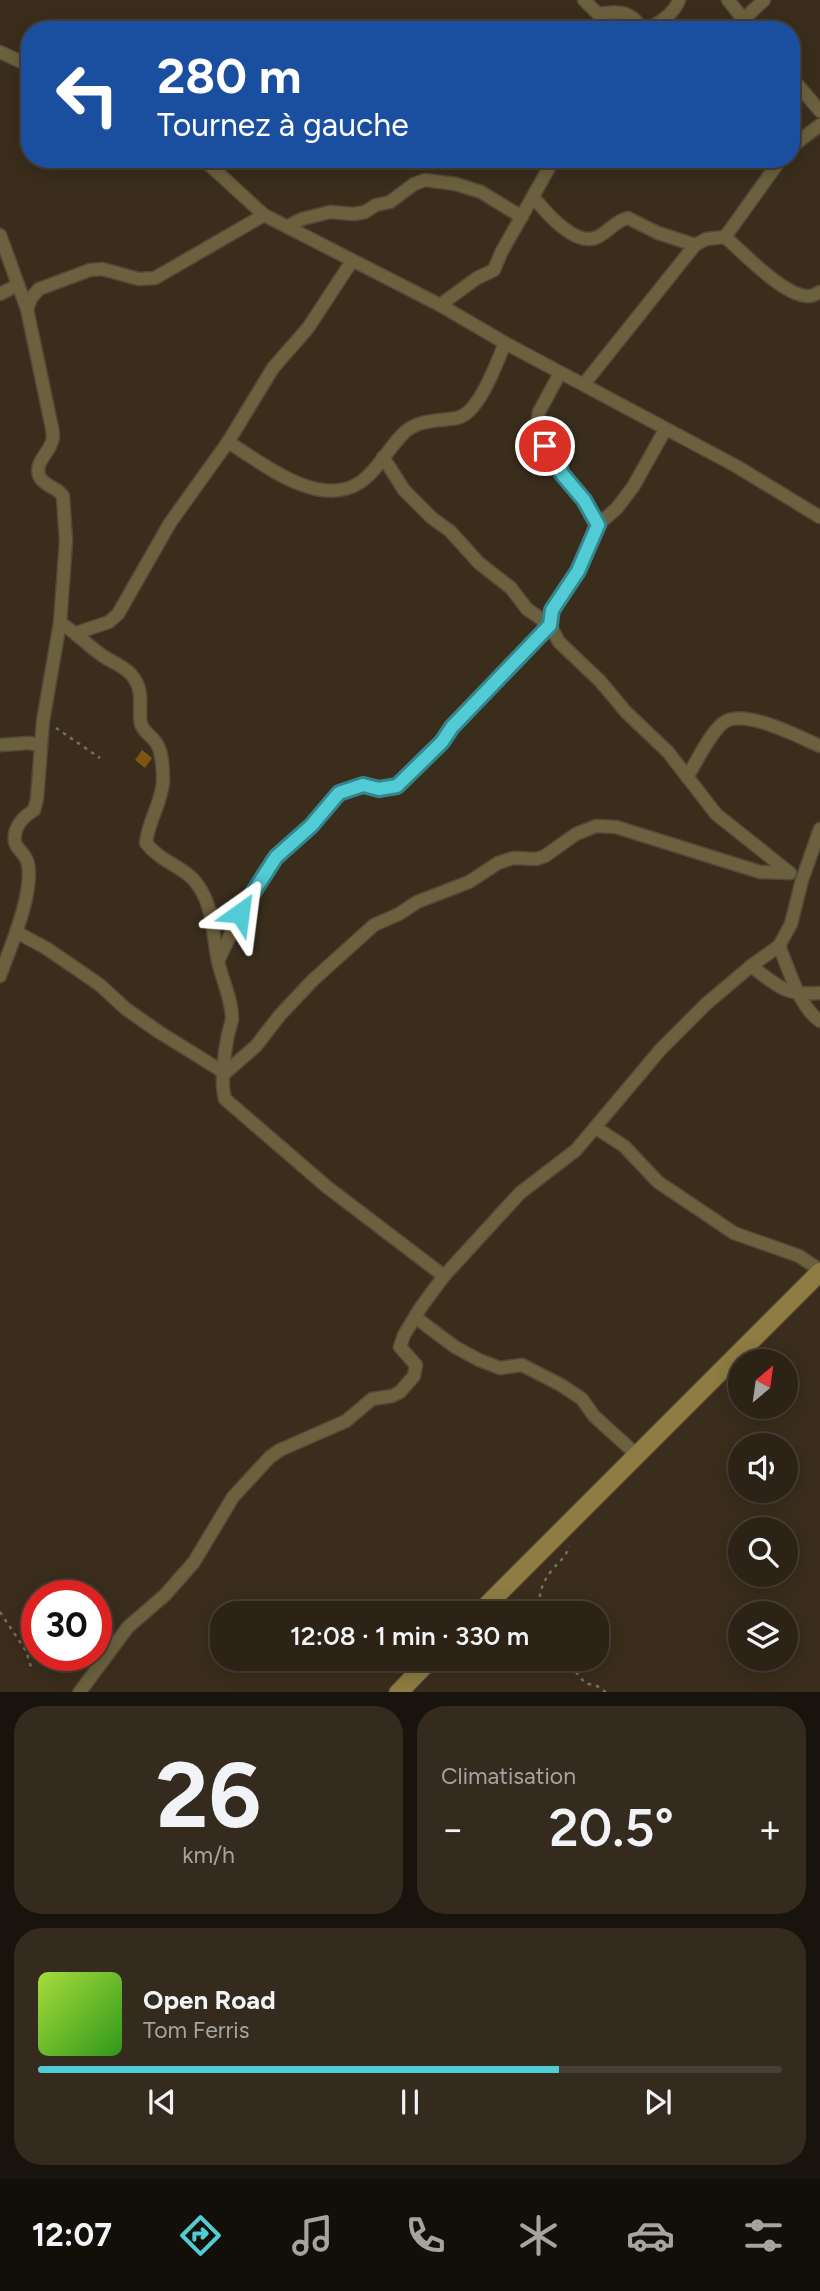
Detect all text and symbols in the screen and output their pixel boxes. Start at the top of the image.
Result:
text: 280 m [157,46,302,105]
icon: left [42,49,133,140]
text: Tournez à gauche [157,106,409,144]
pin [515,416,575,476]
icon: arrive [526,427,564,465]
position arrow [203,876,277,950]
north arrow [728,1349,798,1419]
map controls [728,1349,798,1671]
button: sound [728,1433,798,1503]
button: search [728,1517,798,1587]
speed limit sign: 30 [21,1580,112,1671]
button: layers [728,1601,798,1671]
text: 12:08 · 1 min · 330 m [290,1620,529,1652]
text: 26 [156,1741,261,1850]
text: Climatisation [441,1762,576,1790]
text: 20.5° [549,1797,674,1859]
text: − [441,1806,465,1852]
text: + [758,1806,782,1852]
text: km/h [182,1841,235,1869]
text: Open Road [143,1984,276,2016]
text: Tom Ferris [143,2016,249,2044]
icon: previous [143,2083,181,2121]
icon: pause [391,2083,429,2121]
icon: next [639,2083,677,2121]
icon: directions [176,2211,225,2260]
icon: music [288,2211,337,2260]
icon: phone [401,2211,450,2260]
icon: climate [514,2211,563,2260]
icon: car [626,2211,675,2260]
icon: filters [739,2211,788,2260]
text: 12:07 [32,2216,112,2254]

